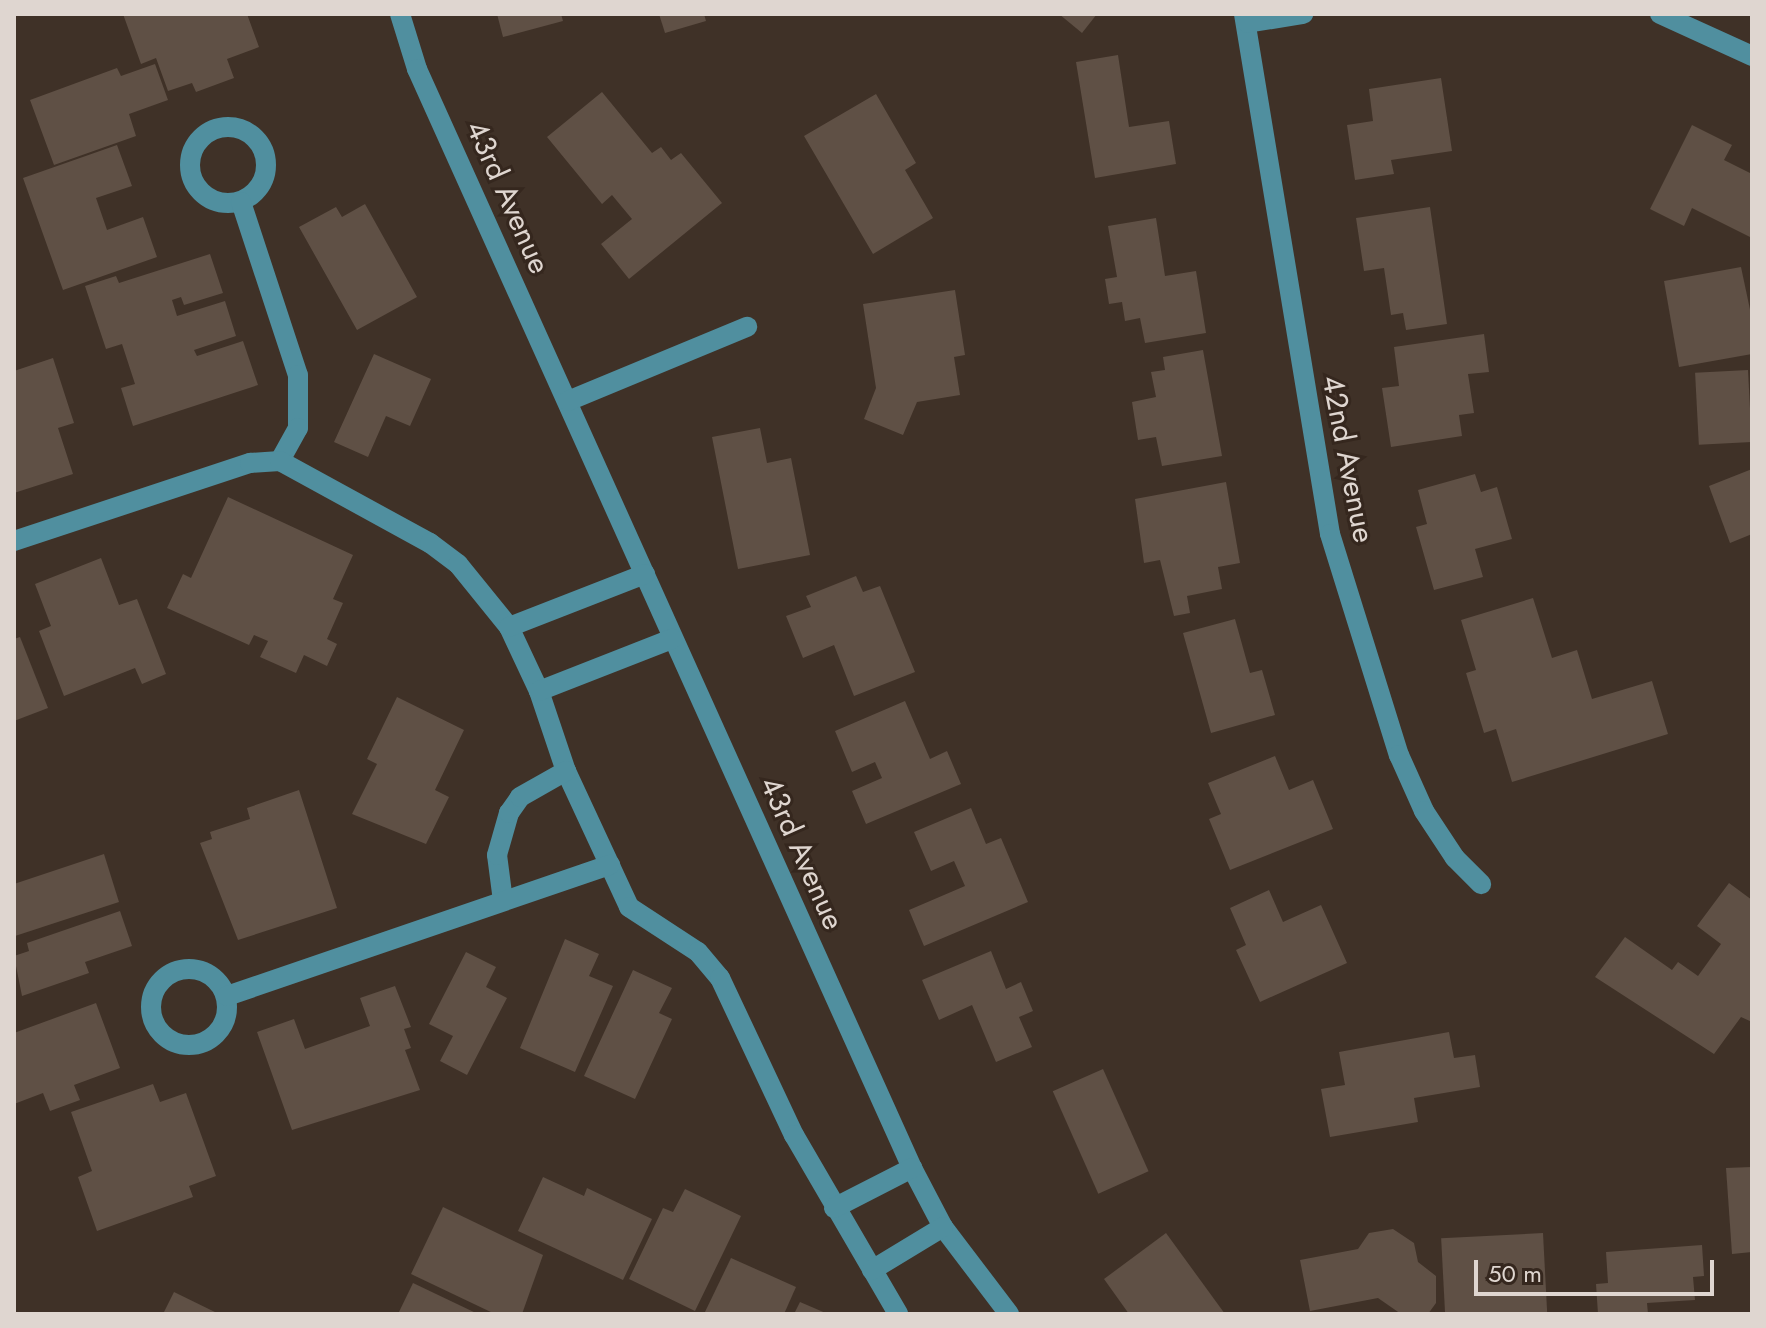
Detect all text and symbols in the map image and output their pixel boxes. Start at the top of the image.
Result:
street label: 43rd Avenue [458,115,558,279]
street label: 42nd Avenue [1314,372,1382,546]
street label: 43rd Avenue [752,771,852,935]
scale bar [1478,1244,1718,1294]
text: 50 m [1488,1256,1542,1291]

